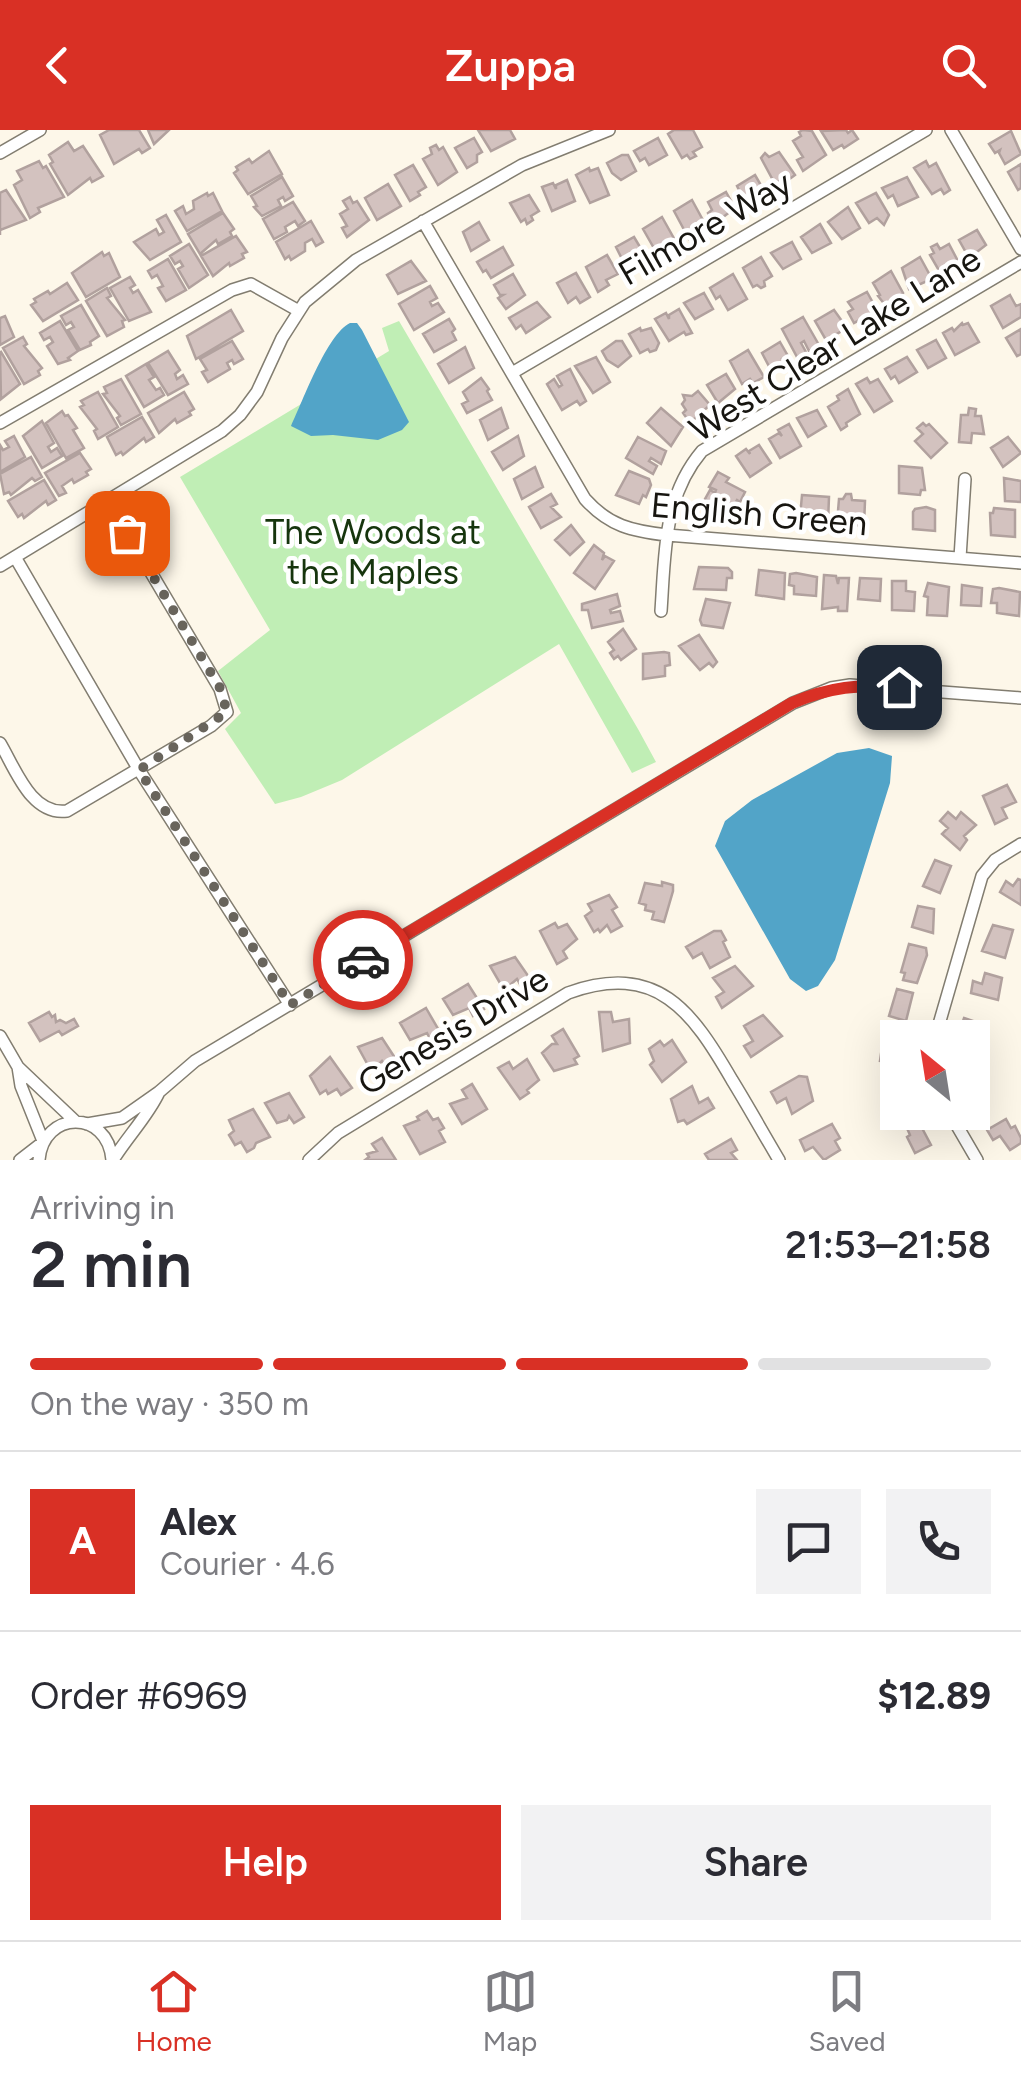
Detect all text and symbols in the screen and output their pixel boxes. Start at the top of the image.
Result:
icon: back [30,38,85,93]
text: Zuppa [445,38,576,92]
icon: search [936,38,991,93]
street label: Filmore Way [611,161,799,294]
street label: West Clear Lake Lane [682,237,988,451]
street label: English Green [649,484,869,544]
pin [85,491,170,576]
icon: bag [100,506,155,561]
park label: The Woods at the Maples [265,511,481,593]
pin [857,645,942,730]
icon: home [872,660,927,715]
courier [313,910,413,1010]
icon: car [336,933,391,988]
street label: Genesis Drive [350,958,556,1104]
north arrow [880,1020,990,1130]
map controls [880,1020,990,1130]
text: Arriving in [30,1189,175,1227]
text: 21:53–21:58 [785,1222,991,1268]
text: 2 min [30,1225,192,1303]
text: On the way · 350 m [30,1385,309,1423]
button: chat [756,1489,861,1594]
button: phone [886,1489,991,1594]
text: Alex [160,1499,237,1545]
text: A [69,1518,96,1564]
text: Courier · 4.6 [160,1545,335,1583]
text: Order #6969 [30,1673,248,1719]
text: $12.89 [877,1673,991,1719]
button: Help [30,1805,501,1920]
button: Share [521,1805,991,1920]
tab: Home [135,1964,212,2058]
tab: Map [483,1964,538,2058]
tab: Saved [808,1964,886,2058]

